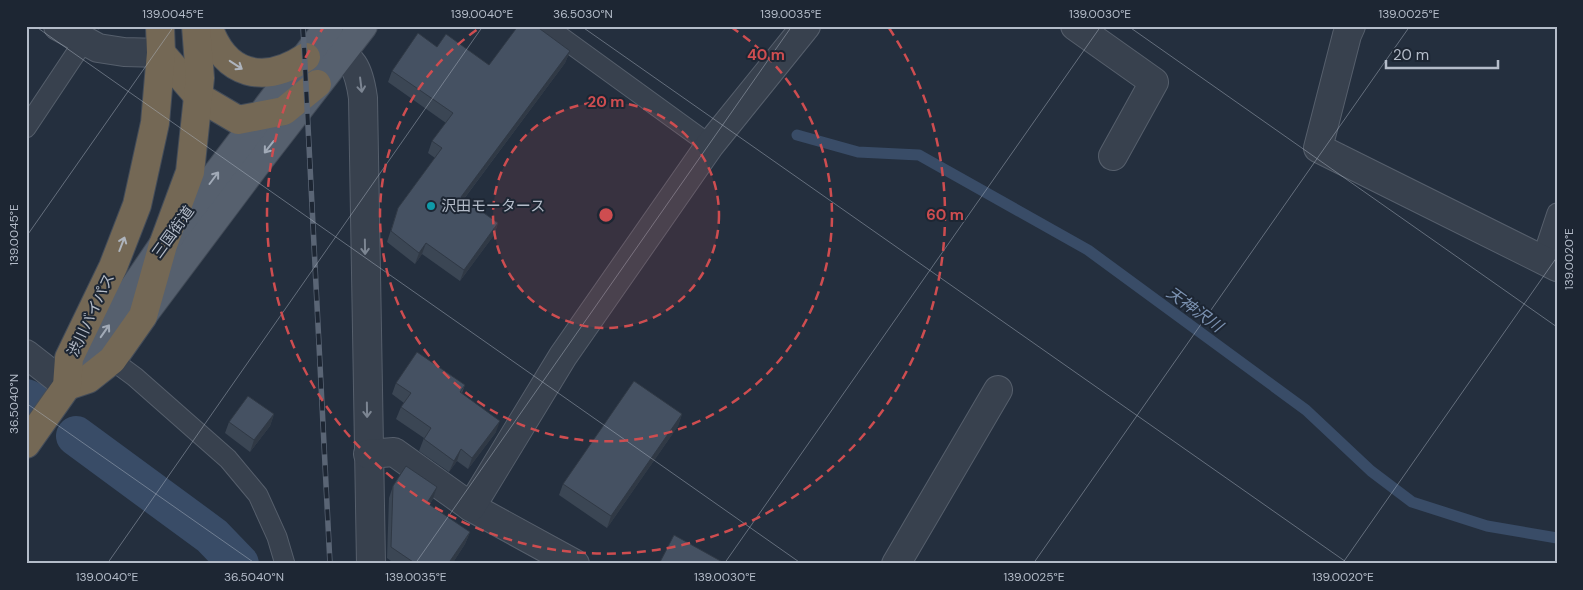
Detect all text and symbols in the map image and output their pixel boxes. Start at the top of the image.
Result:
text: 139.0045°E [142,6,204,22]
text: 139.0040°E [451,6,513,22]
text: 36.5030°N [553,6,613,22]
text: 139.0035°E [760,6,822,22]
text: 139.0030°E [1069,6,1131,22]
text: 139.0025°E [1379,6,1440,22]
scale bar [1386,38,1498,70]
text: 40 m [747,45,785,65]
text: 20 m [1393,45,1429,65]
one-way arrow [228,60,242,70]
one-way arrow [356,77,366,93]
text: 20 m [588,92,624,112]
one-way arrow [263,140,274,153]
one-way arrow [208,172,219,185]
place label: 沢田モータース [441,196,545,216]
marker: 沢田モータース [425,200,437,212]
street label: 三国街道 [147,202,199,262]
text: 139.0045°E [6,204,22,266]
text: 60 m [926,205,964,225]
centre of rings [597,206,615,224]
text: 139.0020°E [1561,228,1577,290]
one-way arrow [118,236,127,252]
one-way arrow [360,239,370,255]
street label: 渋川バイパス [63,270,119,360]
water label: 天神沢川 [1163,282,1228,338]
one-way arrow [100,324,110,338]
text: 36.5040°N [6,374,22,434]
one-way arrow [362,402,372,418]
text: 139.0040°E [76,569,138,585]
text: 36.5040°N [224,569,284,585]
text: 139.0035°E [385,569,447,585]
text: 139.0030°E [694,569,756,585]
text: 139.0025°E [1004,569,1065,585]
text: 139.0020°E [1312,569,1374,585]

